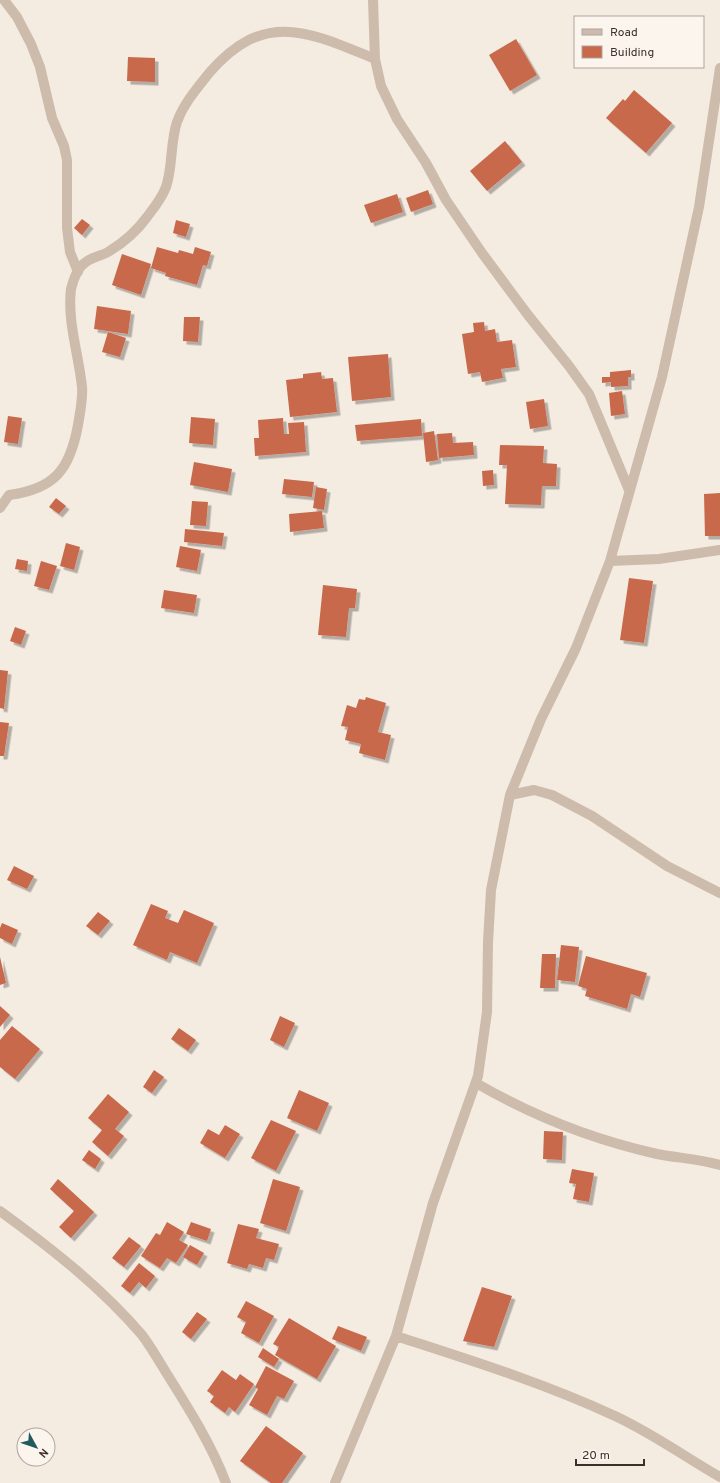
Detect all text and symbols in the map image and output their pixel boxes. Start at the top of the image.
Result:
legend [574,16,704,68]
text: Road [610,25,638,41]
text: Building [610,45,654,61]
north arrow [16,1427,56,1467]
scale bar [576,1441,644,1467]
text: N [35,1445,51,1460]
text: 20 m [582,1448,610,1464]

